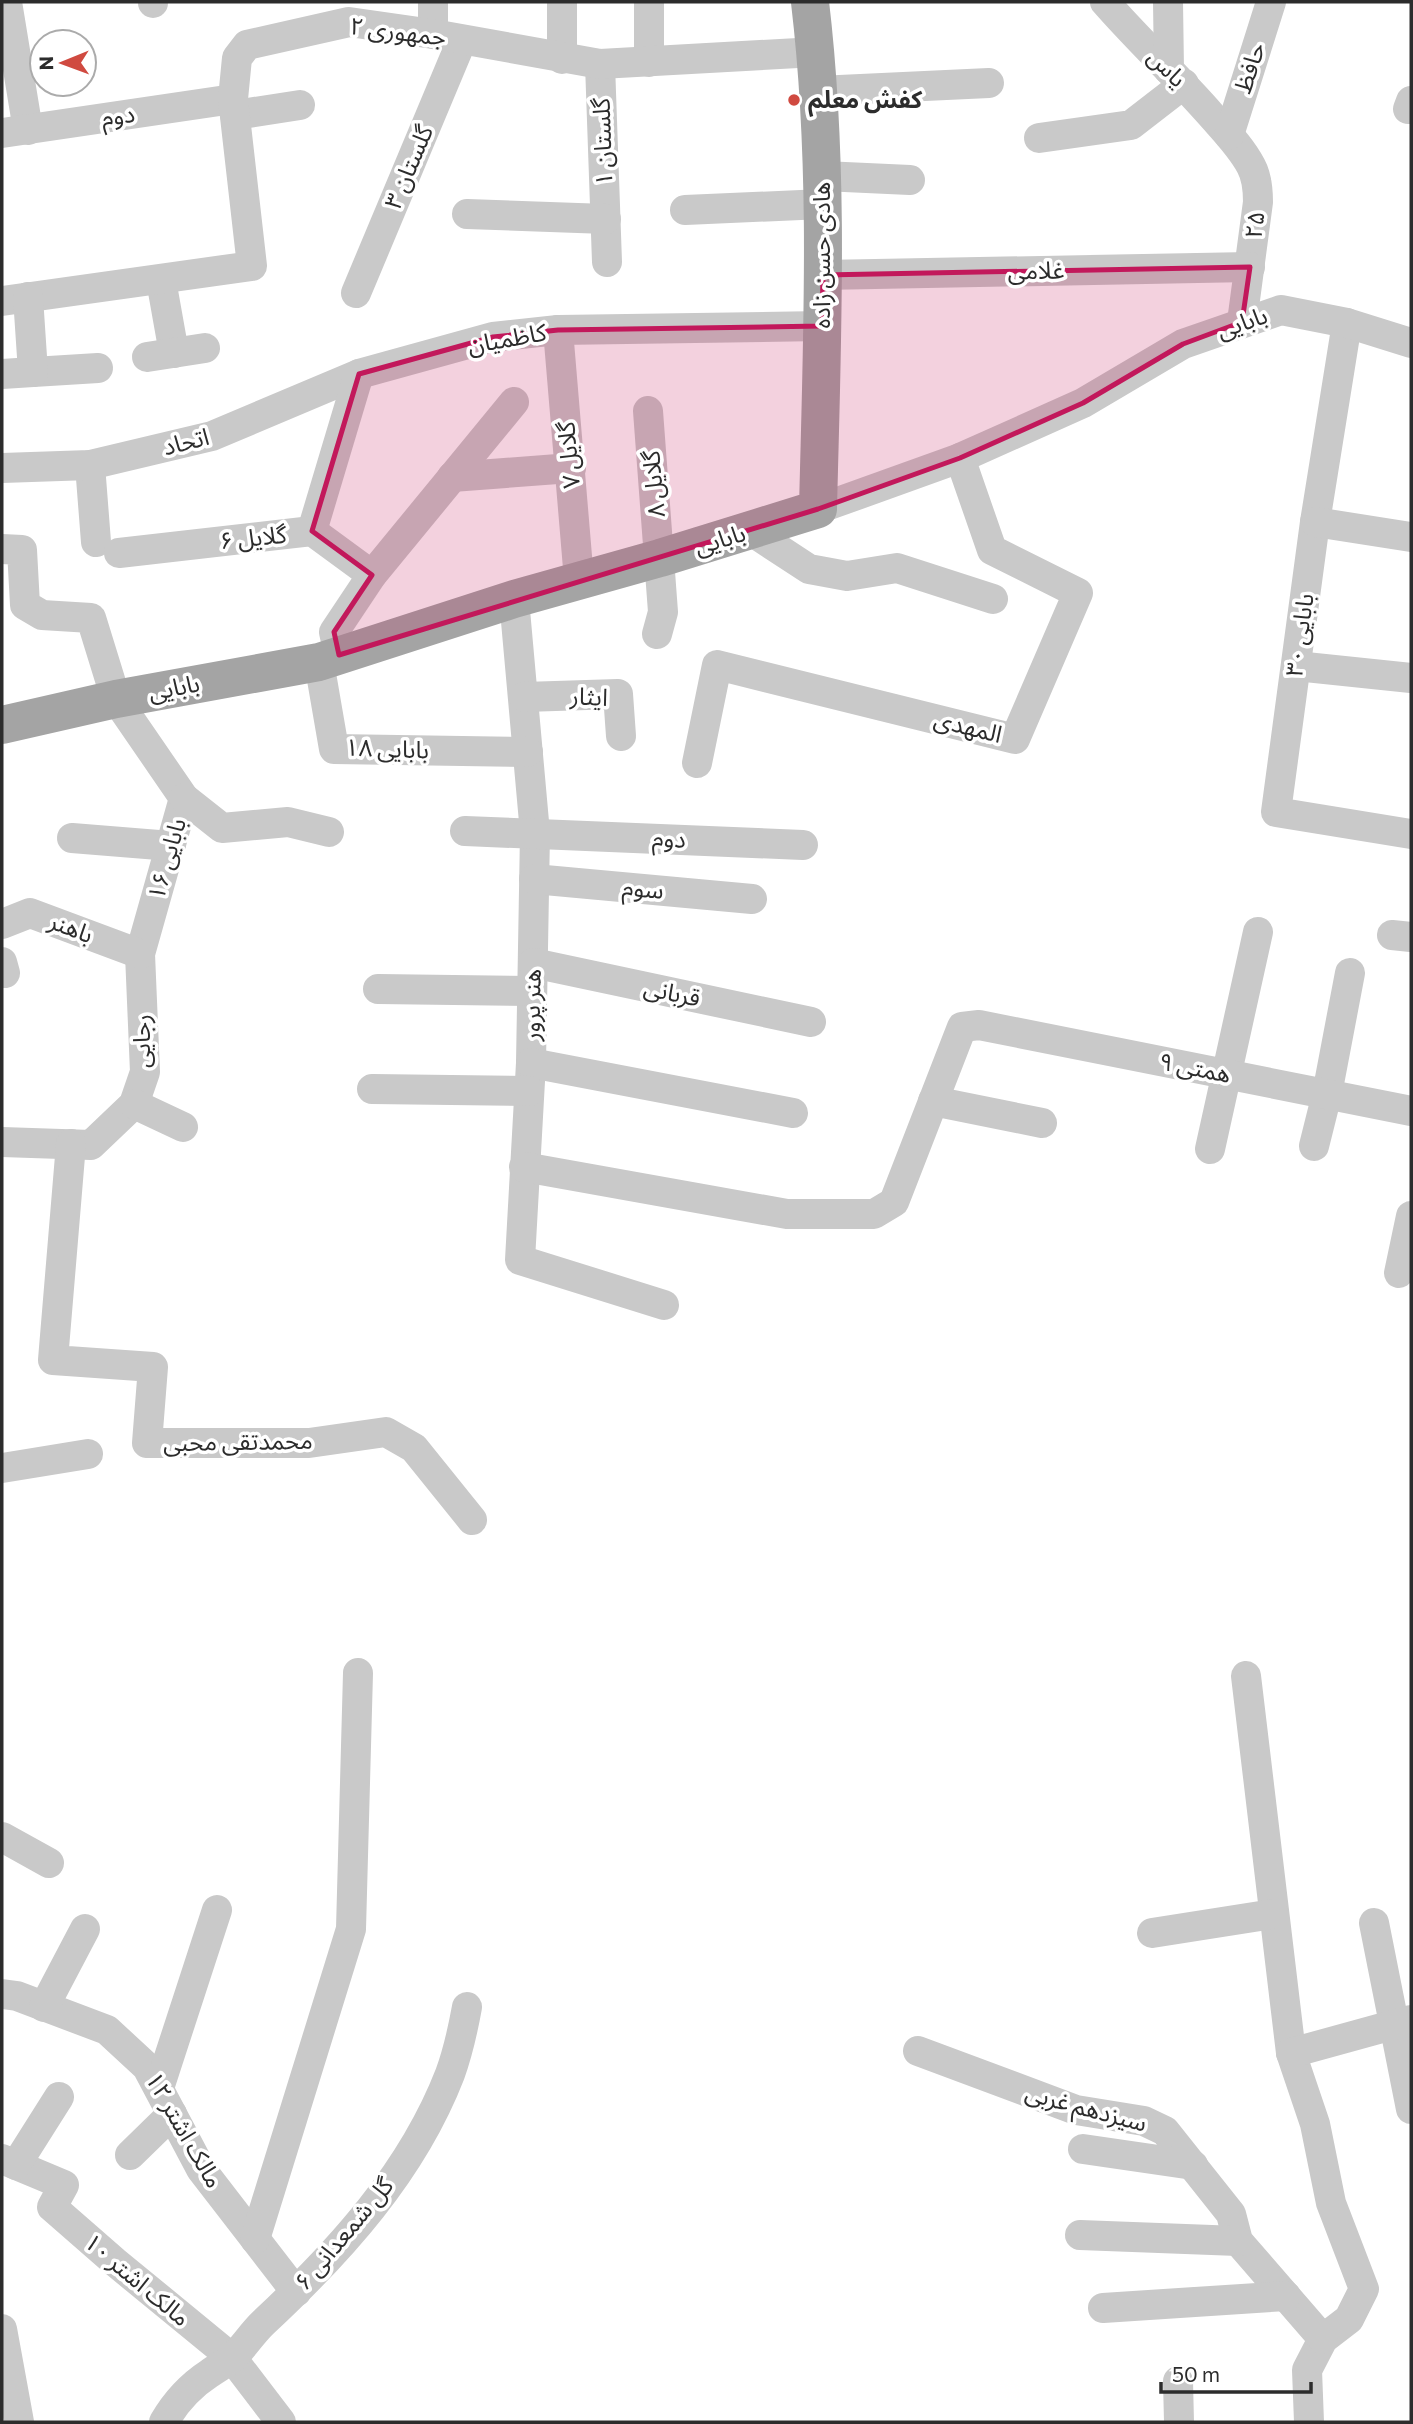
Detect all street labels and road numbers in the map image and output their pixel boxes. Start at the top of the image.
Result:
street label: جمهوری ۲ [348,10,448,52]
street label: حافظ [1227,38,1270,97]
street label: یاس [1142,41,1194,93]
street label: گلستان ۱ [585,96,619,187]
street label: دوم [99,98,137,136]
street label: گلستان ۳ [377,119,440,213]
street label: هادی حسن زاده [806,182,836,328]
street label: ۲۵ [1237,209,1270,240]
street label: غلامی [1007,255,1065,284]
street label: بابایی [1212,299,1271,344]
street label: کاظمیان [465,316,550,360]
street label: گلایل ۷ [550,419,585,490]
street label: اتحاد [160,421,212,460]
street label: گلایل ۸ [635,448,670,519]
street label: بابایی [691,517,749,560]
street label: گلایل ۶ [218,518,289,555]
street label: بابایی ۳۰ [1278,591,1319,678]
street label: بابایی [146,667,202,706]
street label: ایثار [568,680,609,712]
street label: المهدی [931,703,1005,749]
street label: بابایی ۱۸ [345,732,429,764]
street label: بابایی ۱۶ [140,814,191,903]
street label: دوم [651,822,687,858]
street label: سوم [621,871,665,909]
street label: باهنر [44,905,98,949]
street label: هنر پرور [515,969,548,1042]
street label: قربانی [641,971,703,1013]
street label: رجایی [126,1014,156,1068]
street label: همتی ۹ [1157,1045,1234,1088]
street label: محمدتقی محبی [163,1425,313,1456]
street label: مالک اشتر ۱۲ [140,2066,230,2193]
street label: سیزدهم غربی [1021,2076,1150,2141]
street label: گل شمعدانی ۶ [287,2170,399,2295]
street label: مالک اشتر ۱۰ [79,2226,197,2332]

